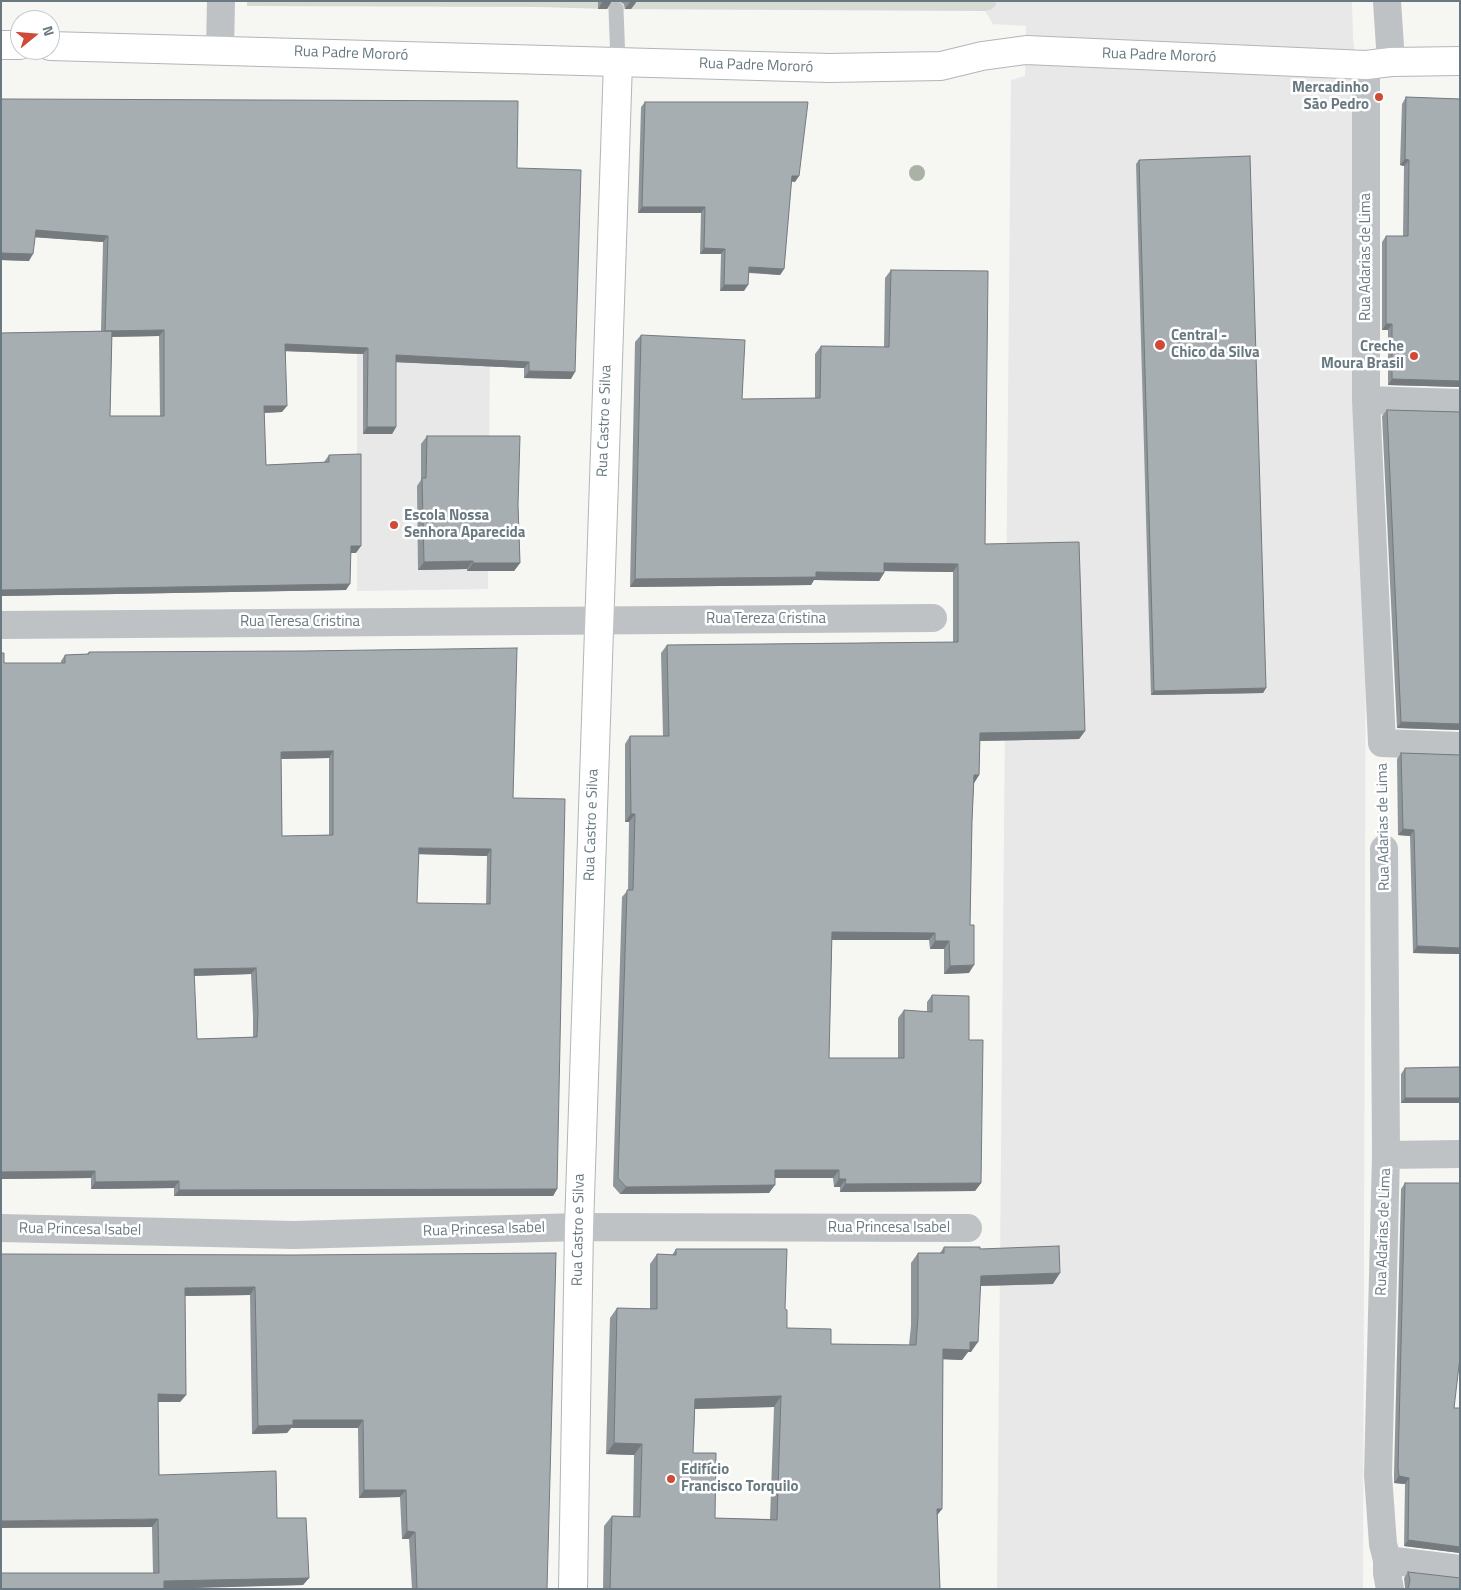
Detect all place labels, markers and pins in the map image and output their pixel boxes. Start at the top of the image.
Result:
place label: Mercadinho São Pedro [1292,79,1369,114]
marker: Mercadinho São Pedro [1373,91,1385,103]
place label: Central - Chico da Silva [1171,327,1260,362]
marker: Central - Chico da Silva [1153,338,1167,352]
place label: Creche Moura Brasil [1321,338,1404,373]
marker: Creche Moura Brasil [1408,350,1420,362]
place label: Escola Nossa Senhora Aparecida [404,507,525,542]
marker: Escola Nossa Senhora Aparecida [388,519,400,531]
place label: Edifício Francisco Torquilo [681,1461,799,1496]
marker: Edifício Francisco Torquilo [665,1473,677,1485]

